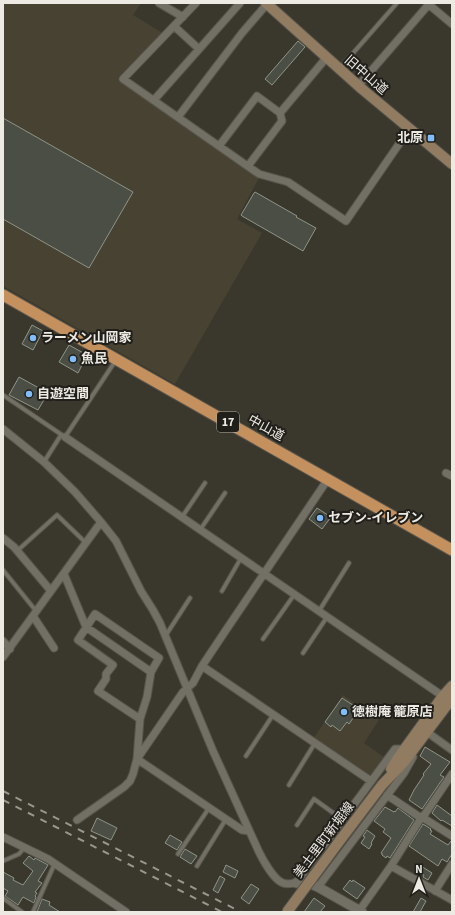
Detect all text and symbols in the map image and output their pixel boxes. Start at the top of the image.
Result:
street label: 旧中山道 [340,51,392,99]
place label: 北原 [397,129,423,147]
marker: 北原 [426,133,436,143]
place label: ラーメン山岡家 [41,329,131,347]
marker: ラーメン山岡家 [28,333,38,343]
place label: 魚民 [81,350,107,368]
marker: 魚民 [68,354,78,364]
place label: 自遊空間 [37,385,89,403]
marker: 自遊空間 [24,389,34,399]
street label: 中山道 [245,411,287,445]
road number: 17 [217,412,239,432]
place label: セブン-イレブン [328,509,423,527]
marker: セブン-イレブン [315,513,325,523]
place label: 徳樹庵 籠原店 [352,703,433,721]
marker: 徳樹庵 籠原店 [339,707,349,717]
street label: 美土里町新堀線 [289,798,359,882]
north arrow [399,859,439,899]
text: N [415,862,423,877]

